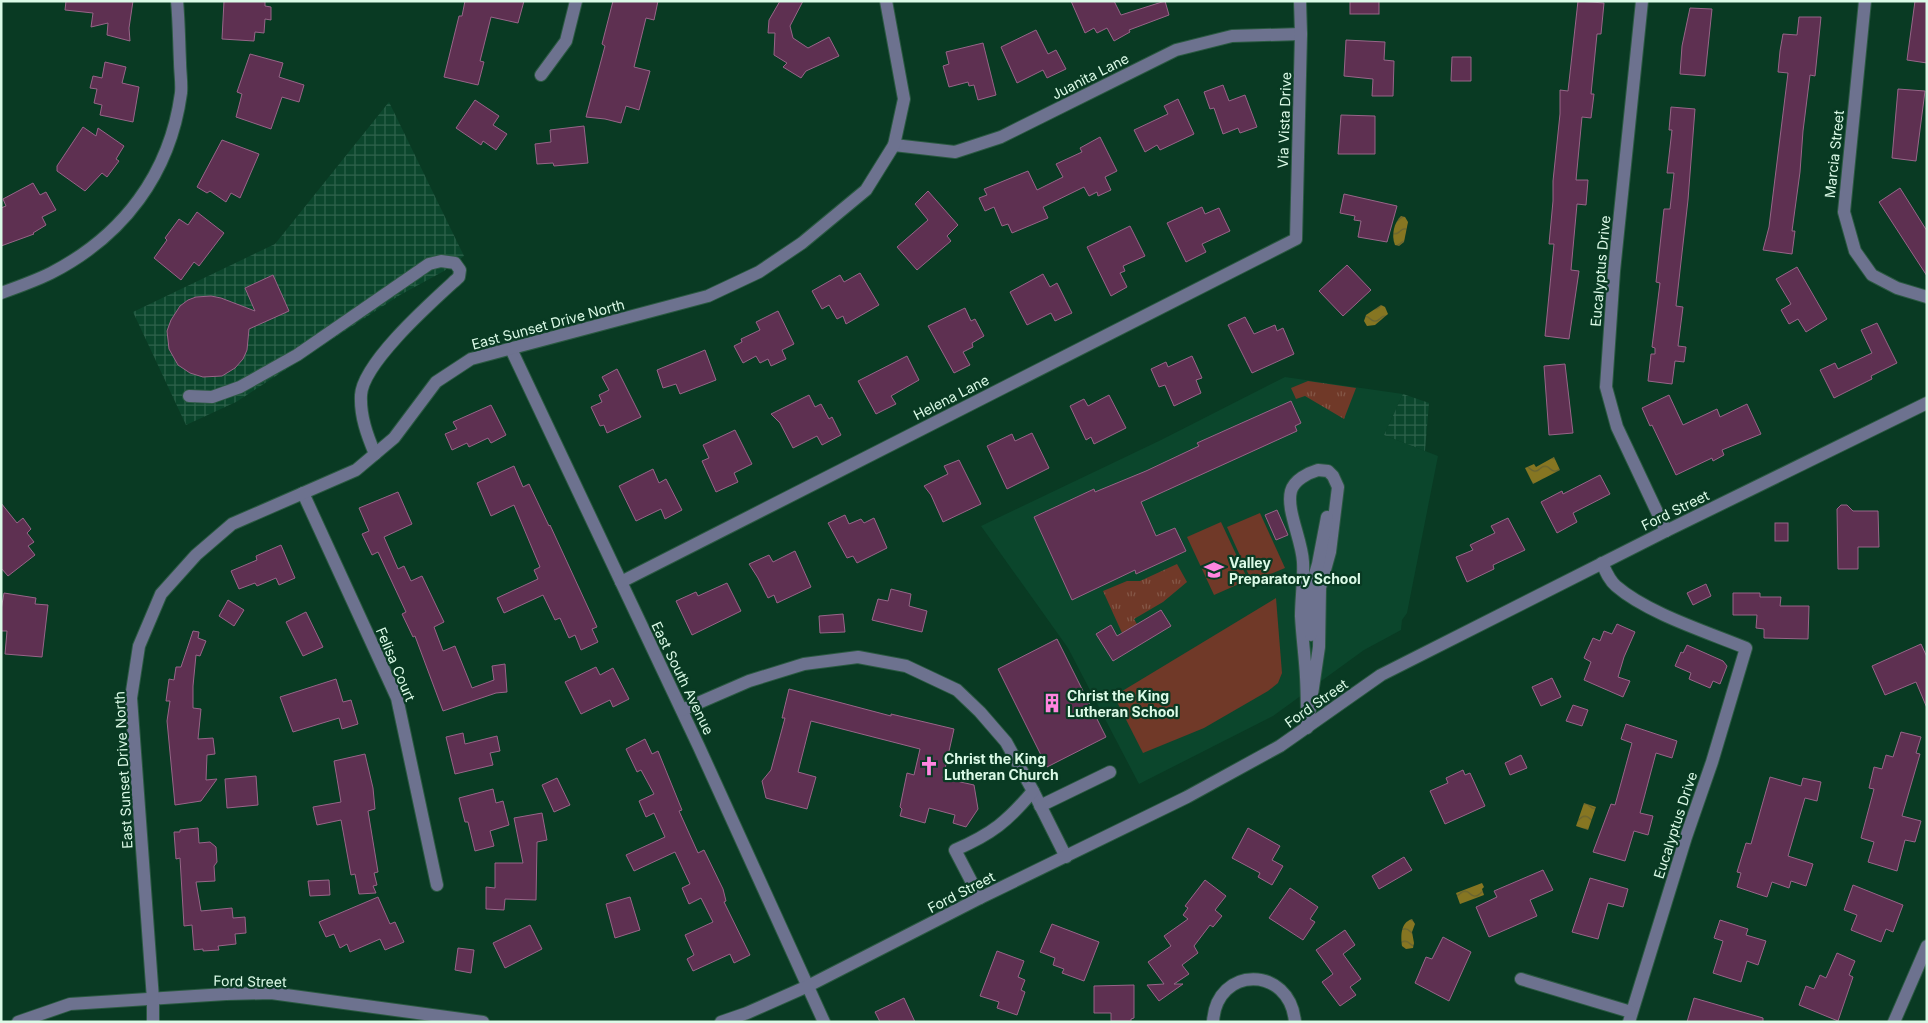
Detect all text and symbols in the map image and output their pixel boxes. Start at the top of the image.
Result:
street label: Juanita Lane [1049,49,1131,103]
street label: Via Vista Drive [1274,71,1294,169]
street label: Marcia Street [1821,109,1847,199]
street label: Eucalyptus Drive [1587,215,1613,327]
street label: East Sunset Drive North [470,295,626,353]
street label: Helena Lane [910,371,992,423]
street label: Ford Street [1638,486,1712,534]
place label: Valley Preparatory School [1229,554,1361,587]
school or university icon: Valley Preparatory School [1203,559,1225,581]
street label: East South Avenue [648,619,718,737]
street label: Felisa Court [373,624,419,704]
street label: Ford Street [1281,675,1351,731]
place label: Christ the King Lutheran School [1067,687,1179,720]
street label: East Sunset Drive North [110,691,136,849]
building icon: Christ the King Lutheran School [1041,692,1063,714]
place label: Christ the King Lutheran Church [944,750,1059,783]
church icon: Christ the King Lutheran Church [918,755,940,777]
street label: Eucalyptus Drive [1650,769,1700,881]
street label: Ford Street [925,868,998,916]
street label: Ford Street [213,972,287,990]

